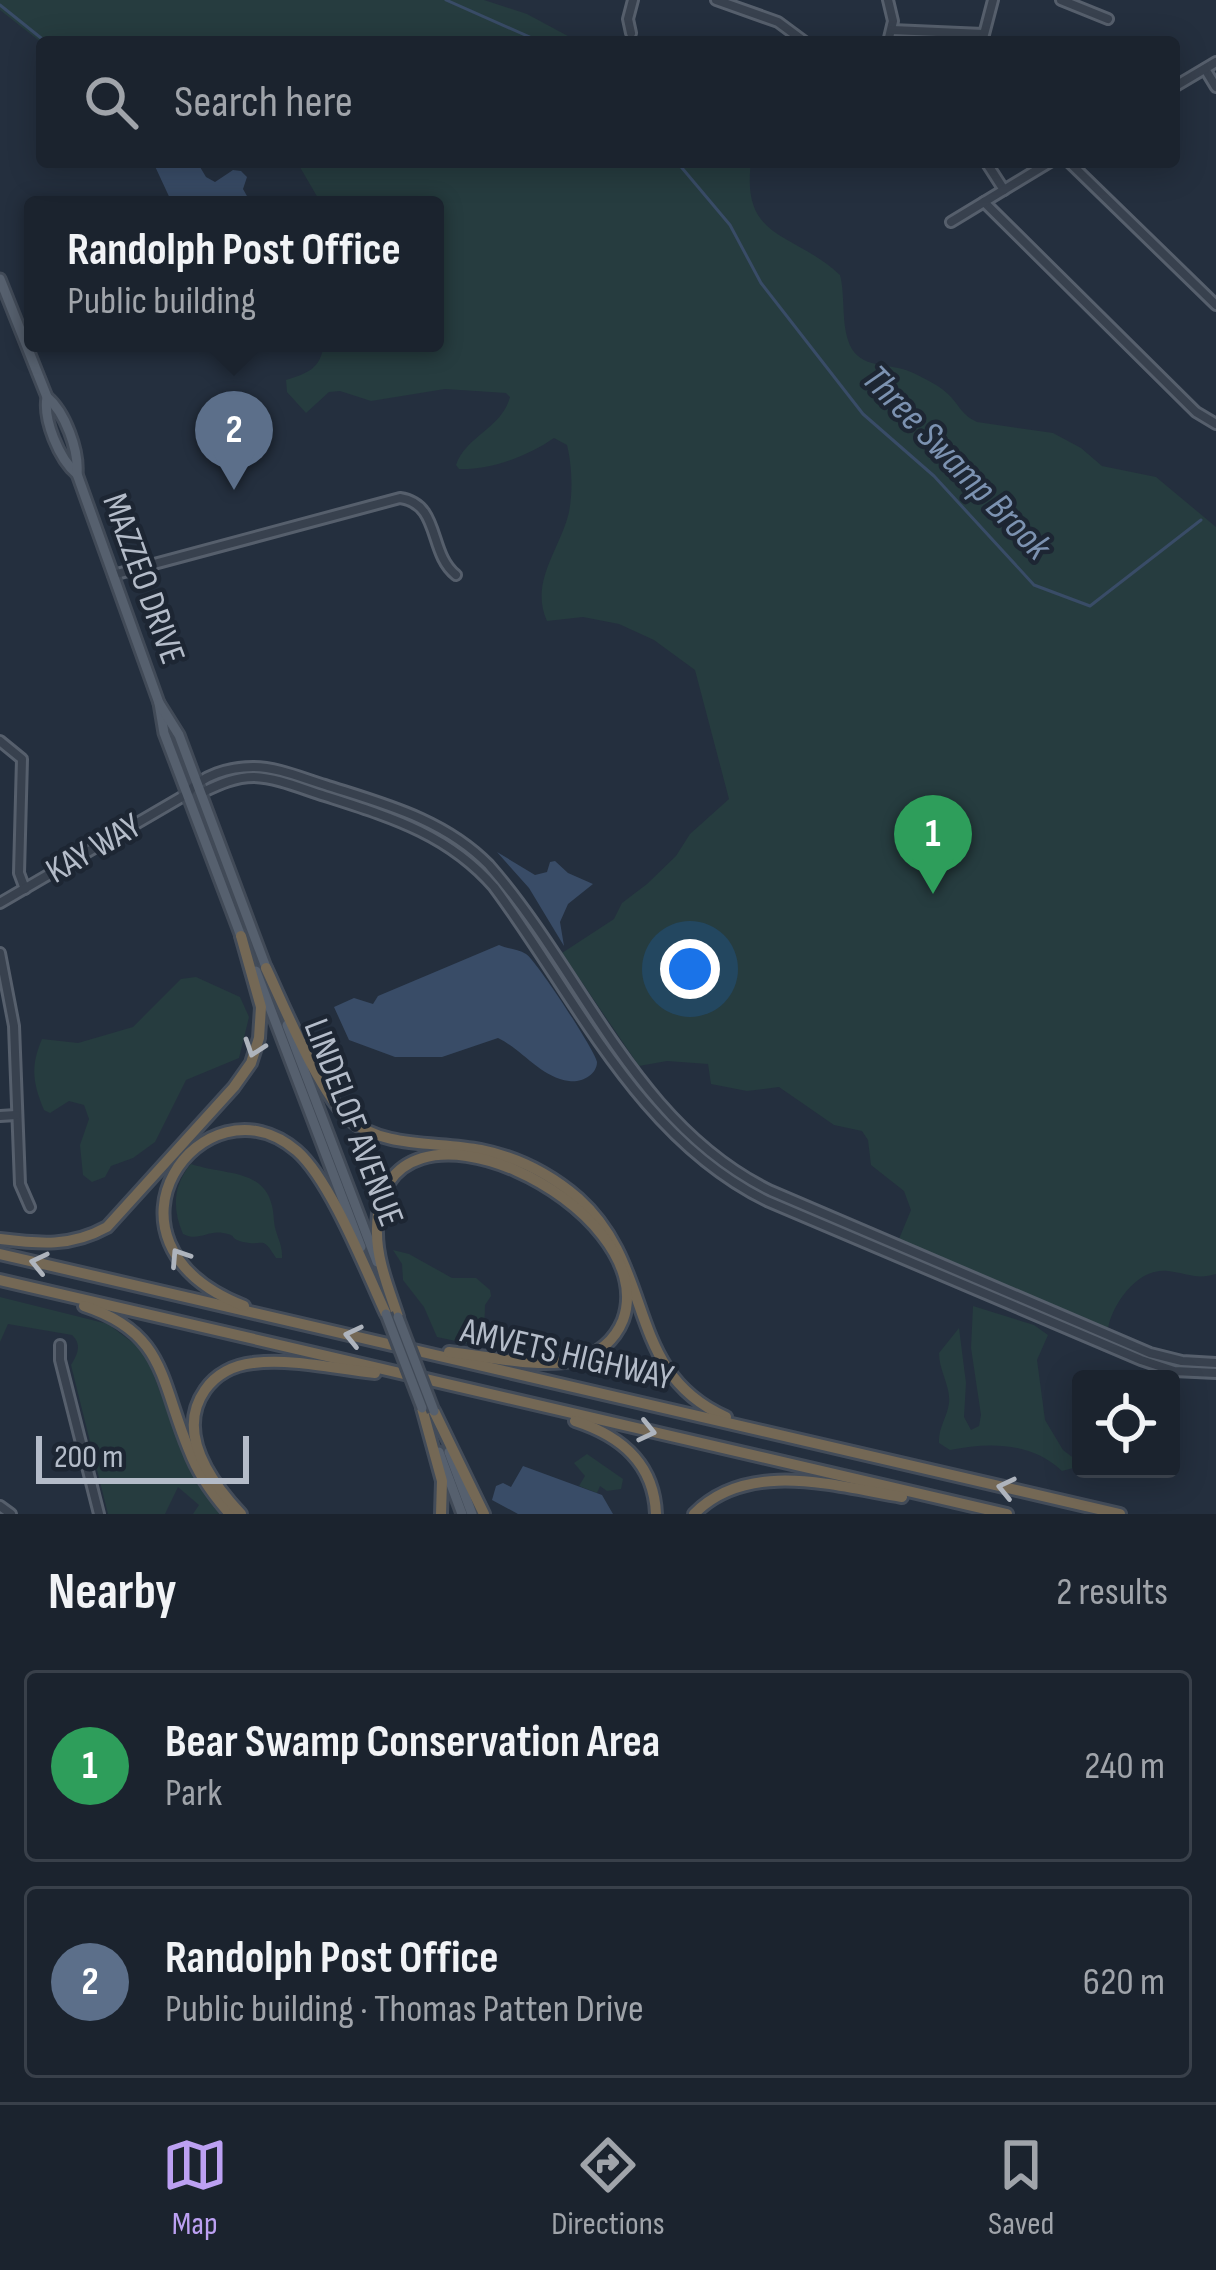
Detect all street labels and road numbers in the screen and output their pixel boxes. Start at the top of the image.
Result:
street label: MAZZEO DRIVE [92,488,194,670]
street label: KAY WAY [39,805,149,893]
street label: LINDELOF AVENUE [294,1013,412,1233]
street label: AMVETS HIGHWAY [456,1309,677,1400]

